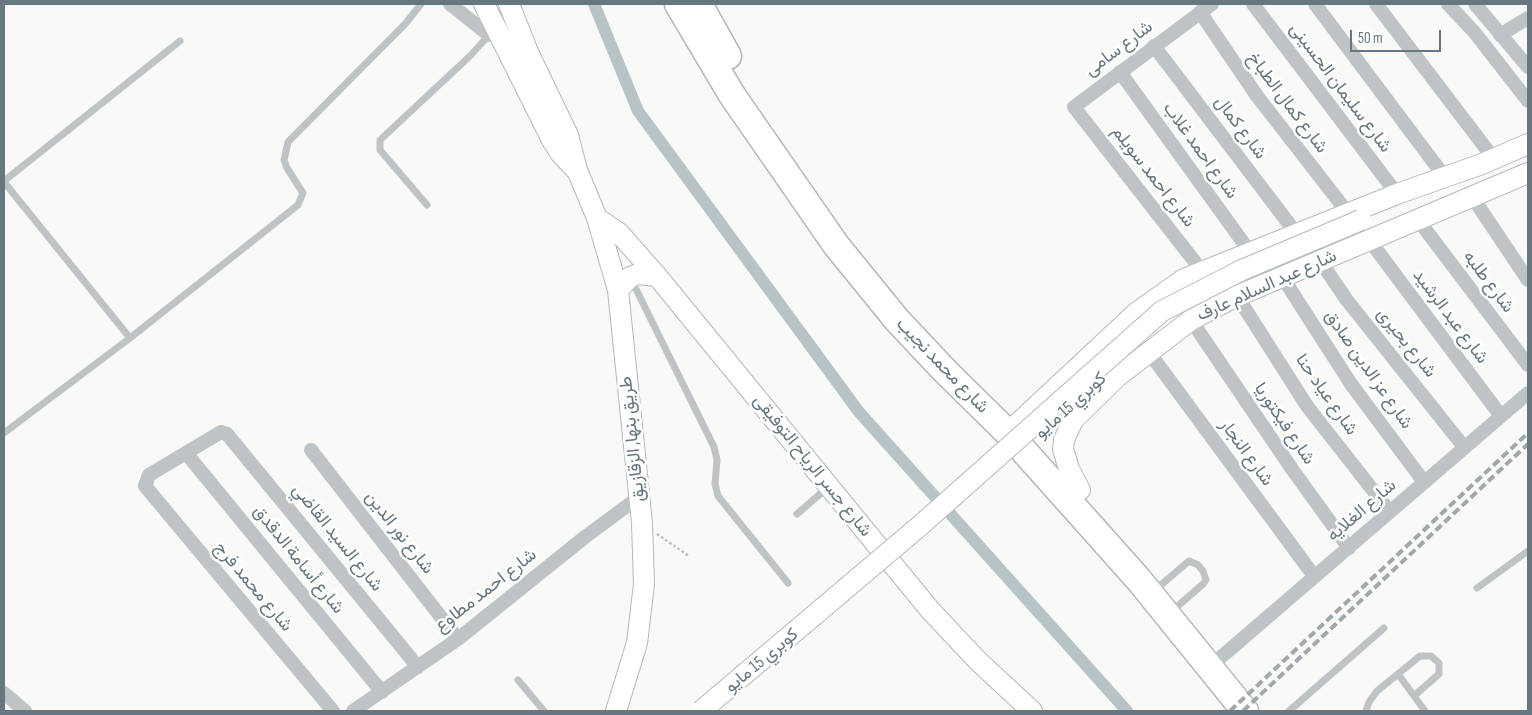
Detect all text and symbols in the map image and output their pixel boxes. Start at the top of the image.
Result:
street label: شارع سامى [1081,16,1157,82]
street label: شارع سليمان الحسينى [1284,19,1396,157]
scale bar [1352,20,1443,52]
text: 50 m [1358,29,1383,48]
street label: شارع كمال الطباخ [1242,48,1332,158]
street label: شارع كمال [1209,92,1271,164]
street label: شارع احمد غلاب [1158,99,1242,203]
street label: شارع احمد سويلم [1107,122,1199,232]
street label: شارع عبد السلام عارف [1194,245,1340,327]
street label: شارع طلبه [1458,247,1518,317]
street label: شارع عبد الرشيد [1408,266,1492,368]
street label: شارع بحيرى [1371,304,1441,382]
street label: شارع عز الدين صادق [1319,306,1417,434]
street label: شارع محمد نجيب [891,314,993,418]
street label: شارع عياد حنا [1290,350,1362,440]
street label: كوبري 15 مايو [1031,368,1111,444]
street label: طريق بنها, الزقازيق [616,375,650,503]
street label: شارع فيكتوريا [1249,379,1319,469]
street label: شارع جسر الرياح التوفيقى [748,390,876,542]
street label: شارع النجار [1214,415,1278,491]
street label: شارع الغلايه [1323,475,1401,547]
street label: شارع السيد القاضي [287,480,387,596]
street label: شارع نور الدين [360,487,438,579]
street label: شارع أسامة الدقدق [248,501,348,619]
street label: شارع محمد فرج [209,538,297,636]
street label: شارع احمد مطاوع [431,544,541,638]
street label: كوبري 15 مايو [721,624,803,698]

